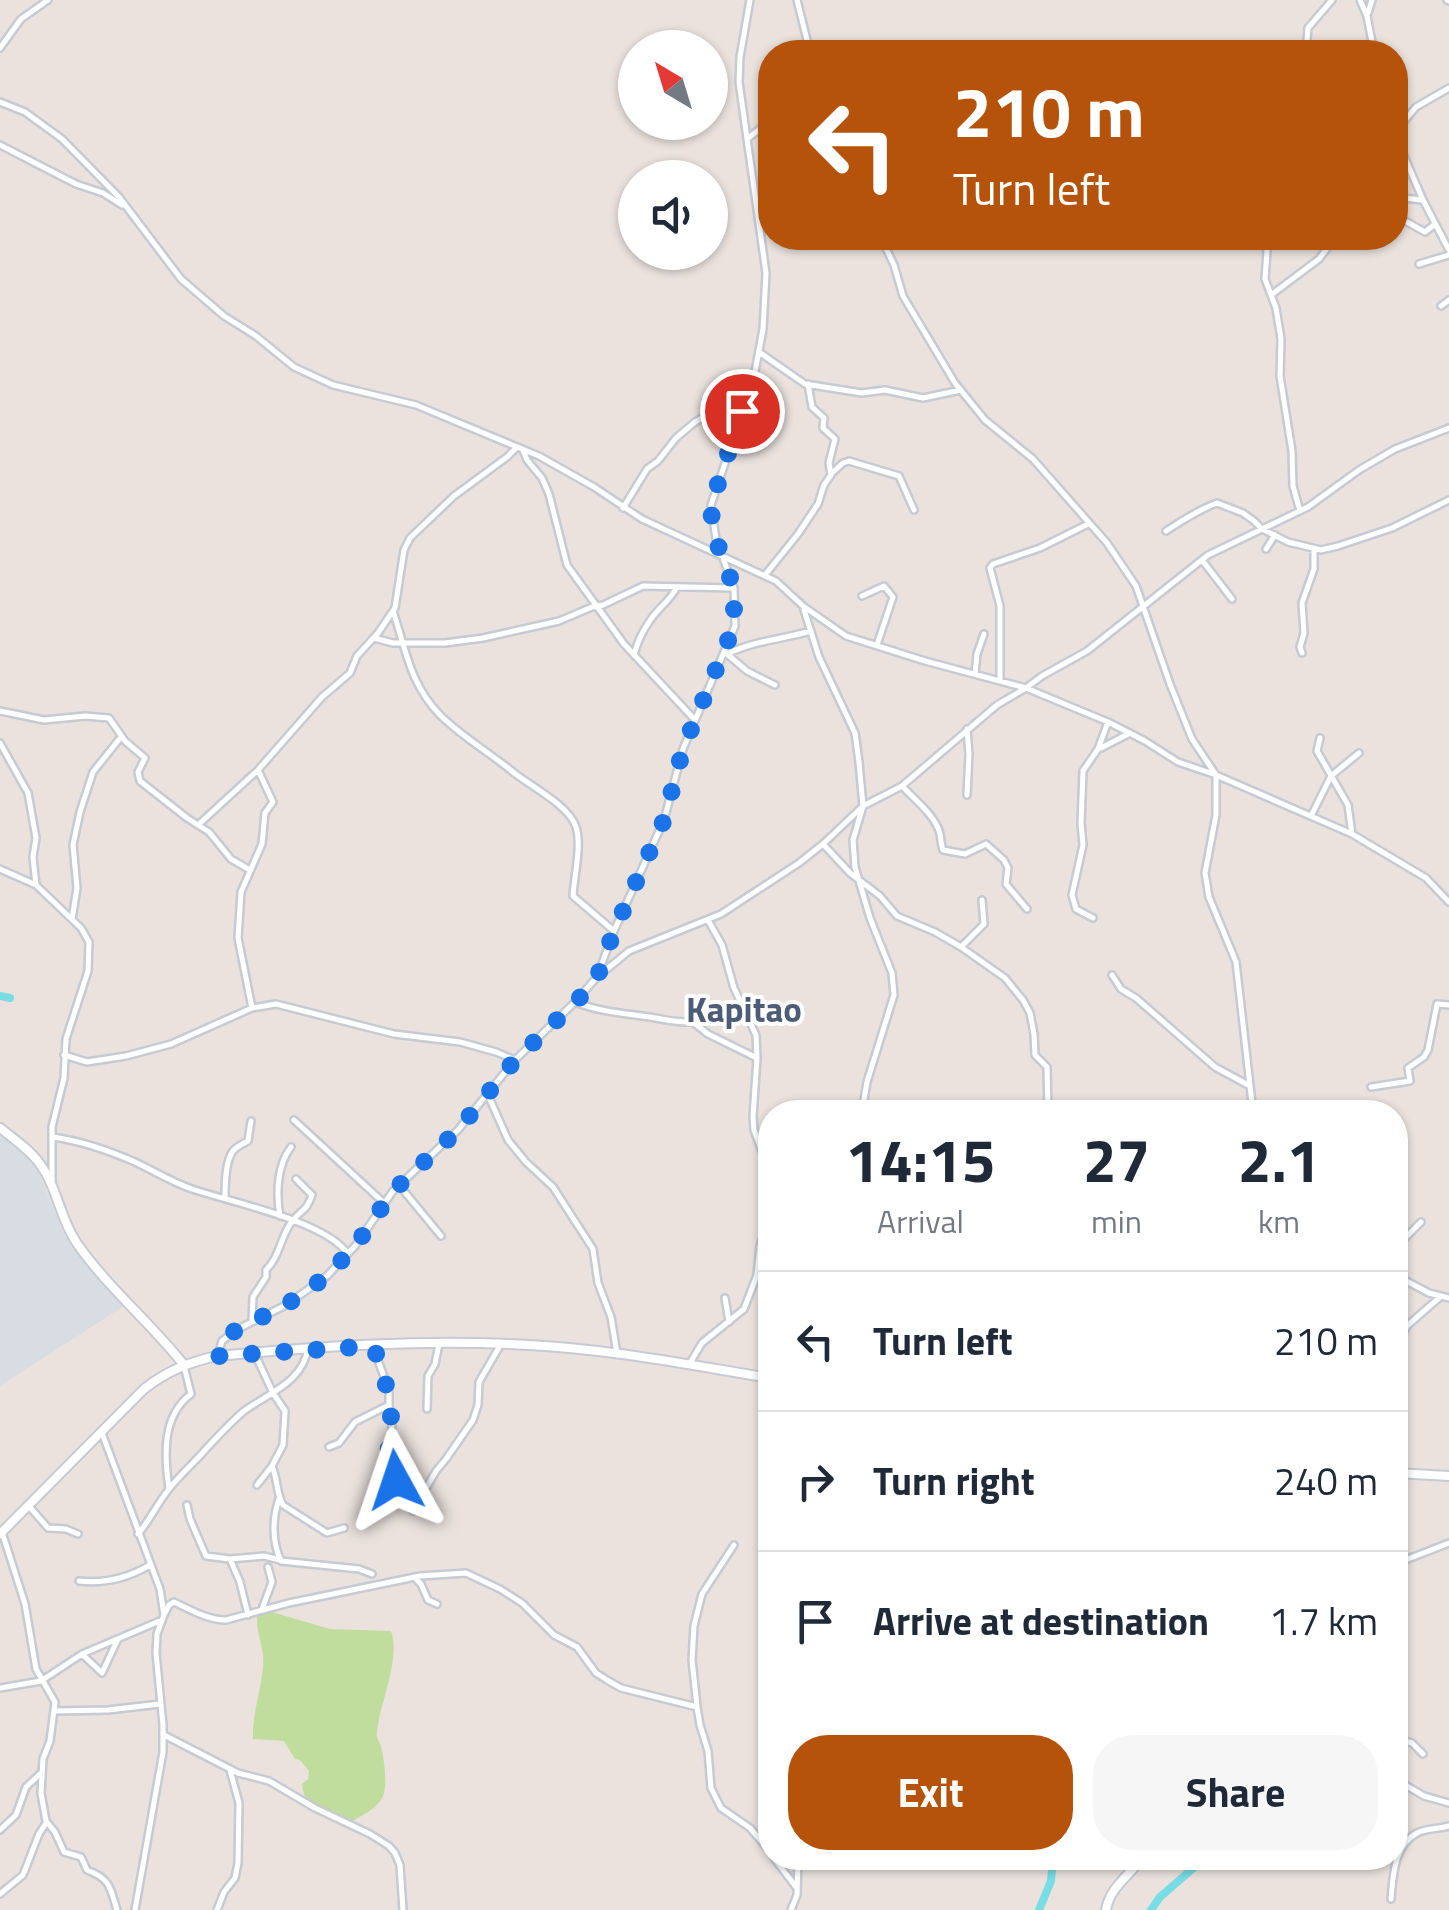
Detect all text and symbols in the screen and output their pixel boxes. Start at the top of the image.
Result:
north arrow [618,30,728,140]
map controls [618,30,728,270]
text: 210 m [953,58,1145,164]
icon: left [788,80,918,210]
text: Turn left [953,154,1110,222]
button: sound [618,160,728,270]
pin [700,369,785,454]
icon: arrive [715,384,770,439]
district label: Kapitao [686,982,802,1036]
text: 14:15 [846,1114,995,1205]
text: 27 [1083,1114,1150,1205]
text: 2.1 [1238,1114,1320,1205]
text: Arrival [877,1197,964,1245]
text: min [1091,1197,1142,1245]
text: km [1258,1197,1300,1245]
text: Turn left [873,1312,1013,1370]
text: 210 m [1274,1312,1378,1370]
icon: left [788,1314,843,1369]
position arrow [344,1428,448,1532]
text: Turn right [873,1452,1035,1510]
text: 240 m [1274,1452,1378,1510]
icon: right [788,1454,843,1509]
text: Arrive at destination [873,1592,1209,1650]
text: 1.7 km [1269,1592,1378,1650]
icon: arrive [788,1594,843,1649]
button: Exit [788,1735,1073,1850]
button: Share [1093,1735,1378,1850]

